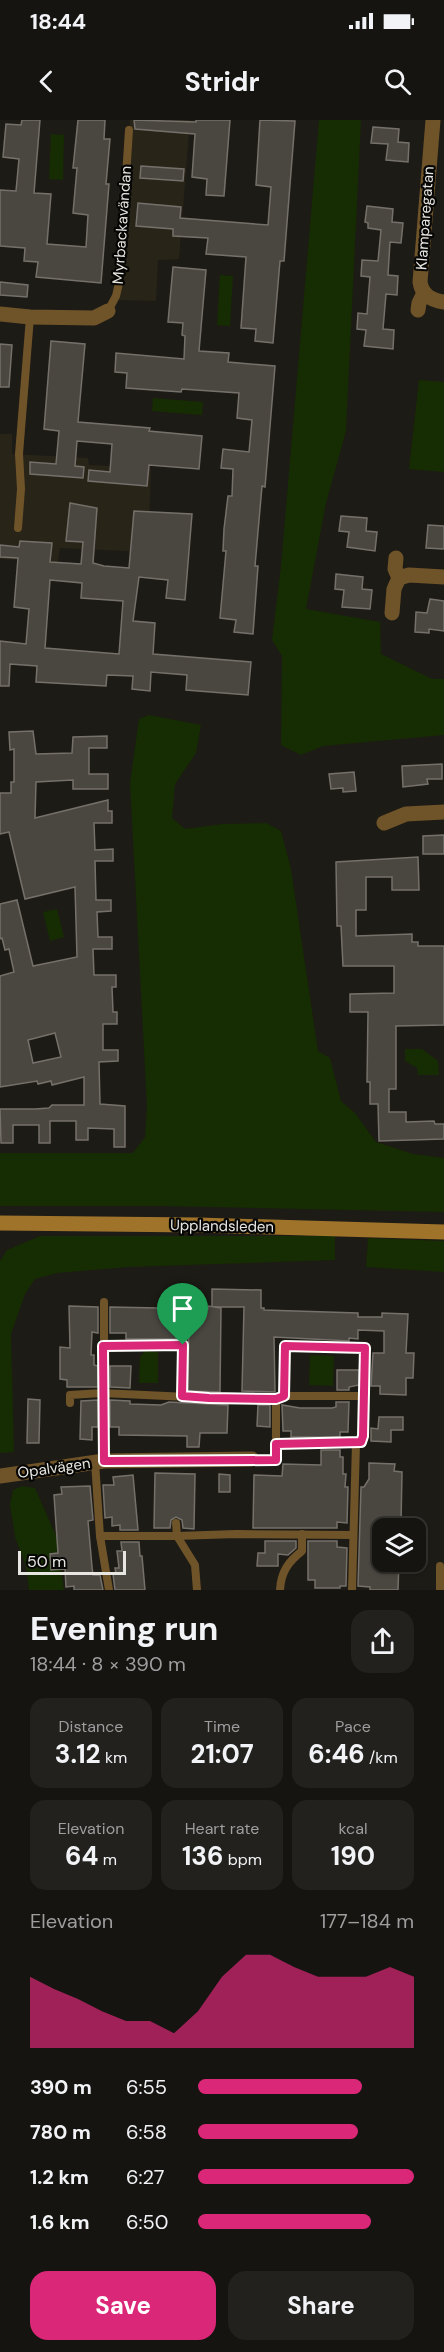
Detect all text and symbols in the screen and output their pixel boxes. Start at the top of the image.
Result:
text: 18:44 [30,7,86,36]
text: Stridr [184,64,260,99]
icon: back [30,65,63,98]
icon: search [381,65,414,98]
street label: Myrbackavändan [108,165,136,285]
street label: Klamparegatan [411,165,439,271]
street label: Upplandsleden [170,1215,274,1237]
pin [157,1283,208,1345]
icon: arrive [166,1292,199,1325]
street label: Opalvägen [16,1453,92,1483]
map controls [372,1518,426,1572]
button: layers [372,1518,426,1572]
scale bar [18,1548,126,1576]
text: 50 m [27,1551,66,1572]
text: Evening run [30,1607,218,1650]
button: share [351,1610,414,1673]
text: 18:44 · 8 × 390 m [30,1651,186,1677]
text: Distance [59,1716,123,1737]
text: Time [204,1716,240,1737]
text: Pace [335,1716,371,1737]
text: 3.12 [55,1737,101,1771]
text: 21:07 [190,1737,254,1771]
text: 6:46 [308,1737,365,1771]
text: km [101,1747,127,1768]
text: /km [365,1747,398,1768]
text: Elevation [58,1818,124,1839]
text: Heart rate [185,1818,259,1839]
text: kcal [339,1818,367,1839]
text: 64 [65,1839,98,1873]
text: 136 [182,1839,224,1873]
text: 190 [331,1839,375,1873]
text: m [98,1849,117,1870]
text: bpm [224,1849,262,1870]
text: Elevation [30,1908,113,1934]
text: 177–184 m [320,1908,414,1934]
text: 390 m [30,2074,92,2100]
text: 6:55 [126,2074,167,2100]
text: 780 m [30,2119,91,2145]
text: 6:58 [126,2119,167,2145]
text: 1.2 km [30,2164,89,2190]
text: 6:27 [126,2164,164,2190]
text: 1.6 km [30,2209,89,2235]
text: 6:50 [126,2209,168,2235]
button: Save [30,2271,216,2340]
button: Share [228,2271,414,2340]

